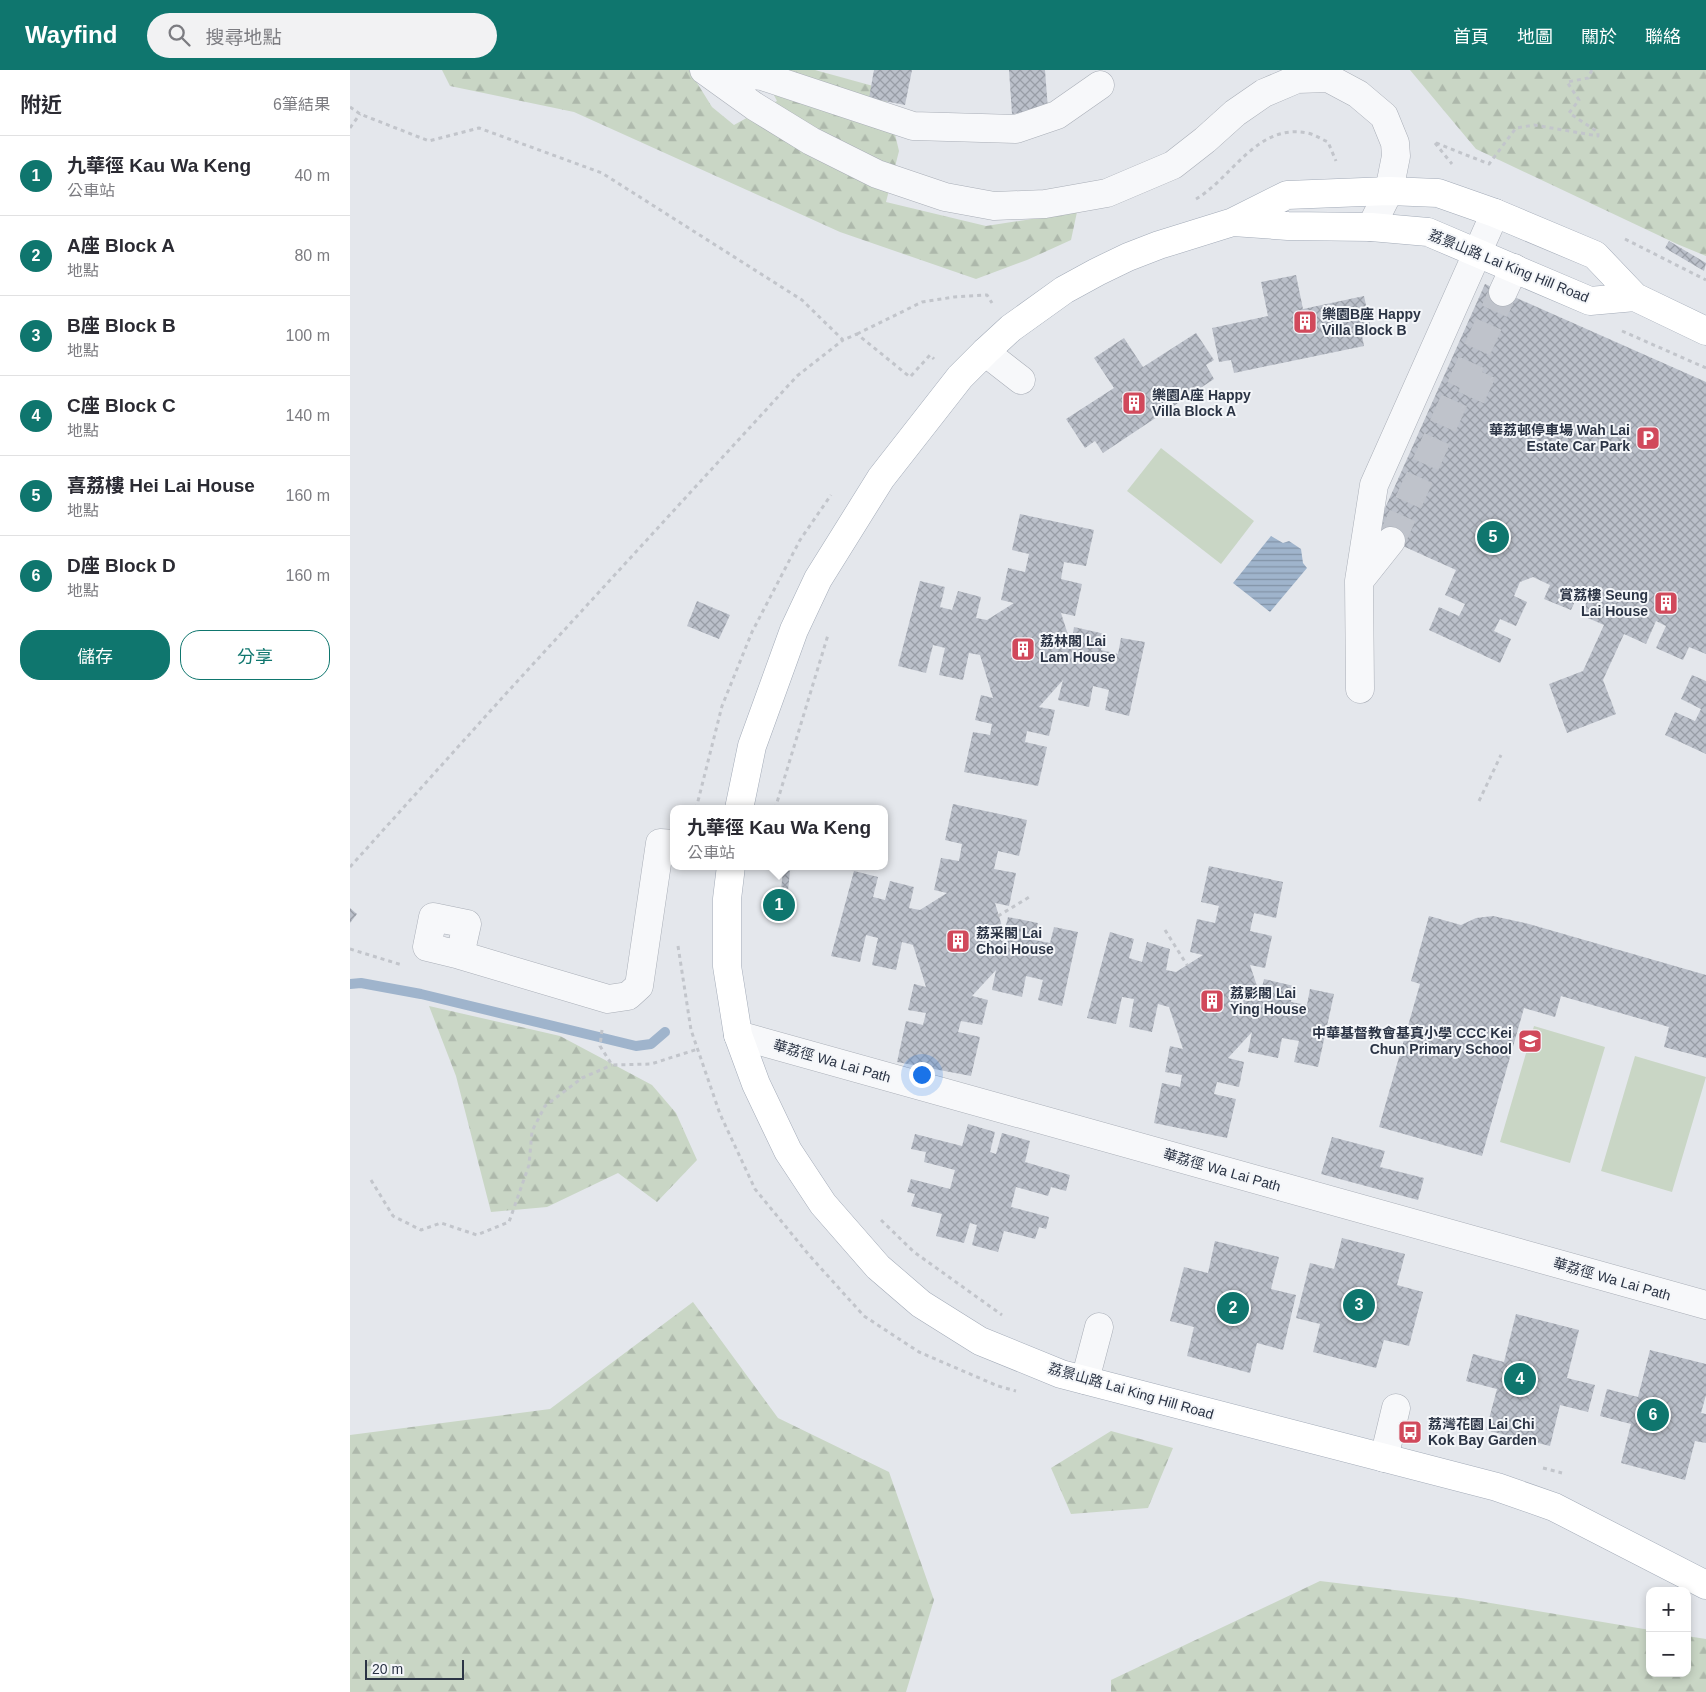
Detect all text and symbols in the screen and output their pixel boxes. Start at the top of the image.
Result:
search box [147,13,497,58]
text: Wayfind [25,21,117,48]
icon: search [165,21,193,49]
text: 搜尋地點 [205,27,281,48]
text: 首頁 [1453,27,1489,47]
text: 地圖 [1517,27,1553,47]
text: 關於 [1581,27,1617,47]
text: 聯絡 [1645,27,1681,47]
text: 附近 [20,93,62,116]
text: 6筆結果 [273,96,330,113]
text: 九華徑 Kau Wa Keng [67,155,251,176]
text: 1 [32,167,40,184]
text: 40 m [294,167,330,184]
text: 公車站 [67,182,115,199]
street label: 荔景山路 Lai King Hill Road [1427,227,1591,305]
text: A座 Block A [67,235,175,256]
text: 2 [32,247,40,264]
text: 80 m [294,247,330,264]
text: 地點 [67,262,99,279]
place label: 樂園B座 Happy Villa Block B [1322,306,1421,338]
building icon: 樂園B座 Happy Villa Block B [1292,309,1318,335]
text: B座 Block B [67,315,176,336]
text: 3 [32,327,40,344]
text: 100 m [286,327,330,344]
text: 地點 [67,342,99,359]
place label: 樂園A座 Happy Villa Block A [1152,387,1251,419]
building icon: 樂園A座 Happy Villa Block A [1121,390,1147,416]
text: C座 Block C [67,395,176,416]
text: 4 [32,407,40,424]
text: 140 m [286,407,330,424]
text: 地點 [67,422,99,439]
place label: 華荔邨停車場 Wah Lai Estate Car Park [1489,422,1630,454]
parking icon: 華荔邨停車場 Wah Lai Estate Car Park [1635,425,1661,451]
text: 喜荔樓 Hei Lai House [67,475,255,496]
text: 5 [32,487,40,504]
text: 160 m [286,487,330,504]
text: 地點 [67,502,99,519]
pin: 5 [1477,518,1509,556]
text: D座 Block D [67,555,176,576]
text: 6 [32,567,40,584]
text: 160 m [286,567,330,584]
text: 地點 [67,582,99,599]
place label: 賞荔樓 Seung Lai House [1559,587,1648,619]
building icon: 賞荔樓 Seung Lai House [1653,590,1679,616]
button: 儲存 [20,630,170,680]
button: 分享 [180,630,330,680]
place label: 荔林閣 Lai Lam House [1040,633,1116,665]
building icon: 荔林閣 Lai Lam House [1010,636,1036,662]
popup [670,805,888,870]
text: 九華徑 Kau Wa Keng [687,817,871,838]
text: 公車站 [687,844,735,861]
pin: 1 [763,886,795,924]
place label: 荔采閣 Lai Choi House [976,925,1054,957]
building icon: 荔采閣 Lai Choi House [945,928,971,954]
place label: 荔影閣 Lai Ying House [1230,985,1307,1017]
building icon: 荔影閣 Lai Ying House [1199,988,1225,1014]
place label: 中華基督教會基真小學 CCC Kei Chun Primary School [1312,1025,1512,1057]
school or university icon: 中華基督教會基真小學 CCC Kei Chun Primary School [1517,1028,1543,1054]
street label: 華荔徑 Wa Lai Path [771,1037,893,1085]
your location [909,1062,935,1088]
street label: 華荔徑 Wa Lai Path [1161,1146,1283,1194]
street label: 華荔徑 Wa Lai Path [1551,1255,1673,1303]
pin: 3 [1343,1286,1375,1324]
pin: 2 [1217,1289,1249,1327]
street label: 荔景山路 Lai King Hill Road [1047,1360,1215,1422]
pin: 4 [1504,1360,1536,1398]
pin: 6 [1637,1396,1669,1434]
place label: 荔灣花園 Lai Chi Kok Bay Garden [1428,1416,1537,1448]
bus stop icon: 荔灣花園 Lai Chi Kok Bay Garden [1397,1419,1423,1445]
map controls [1646,1587,1691,1677]
button: + [1646,1587,1691,1632]
button: − [1646,1632,1691,1677]
scale bar [365,1657,464,1680]
text: 20 m [372,1661,403,1677]

